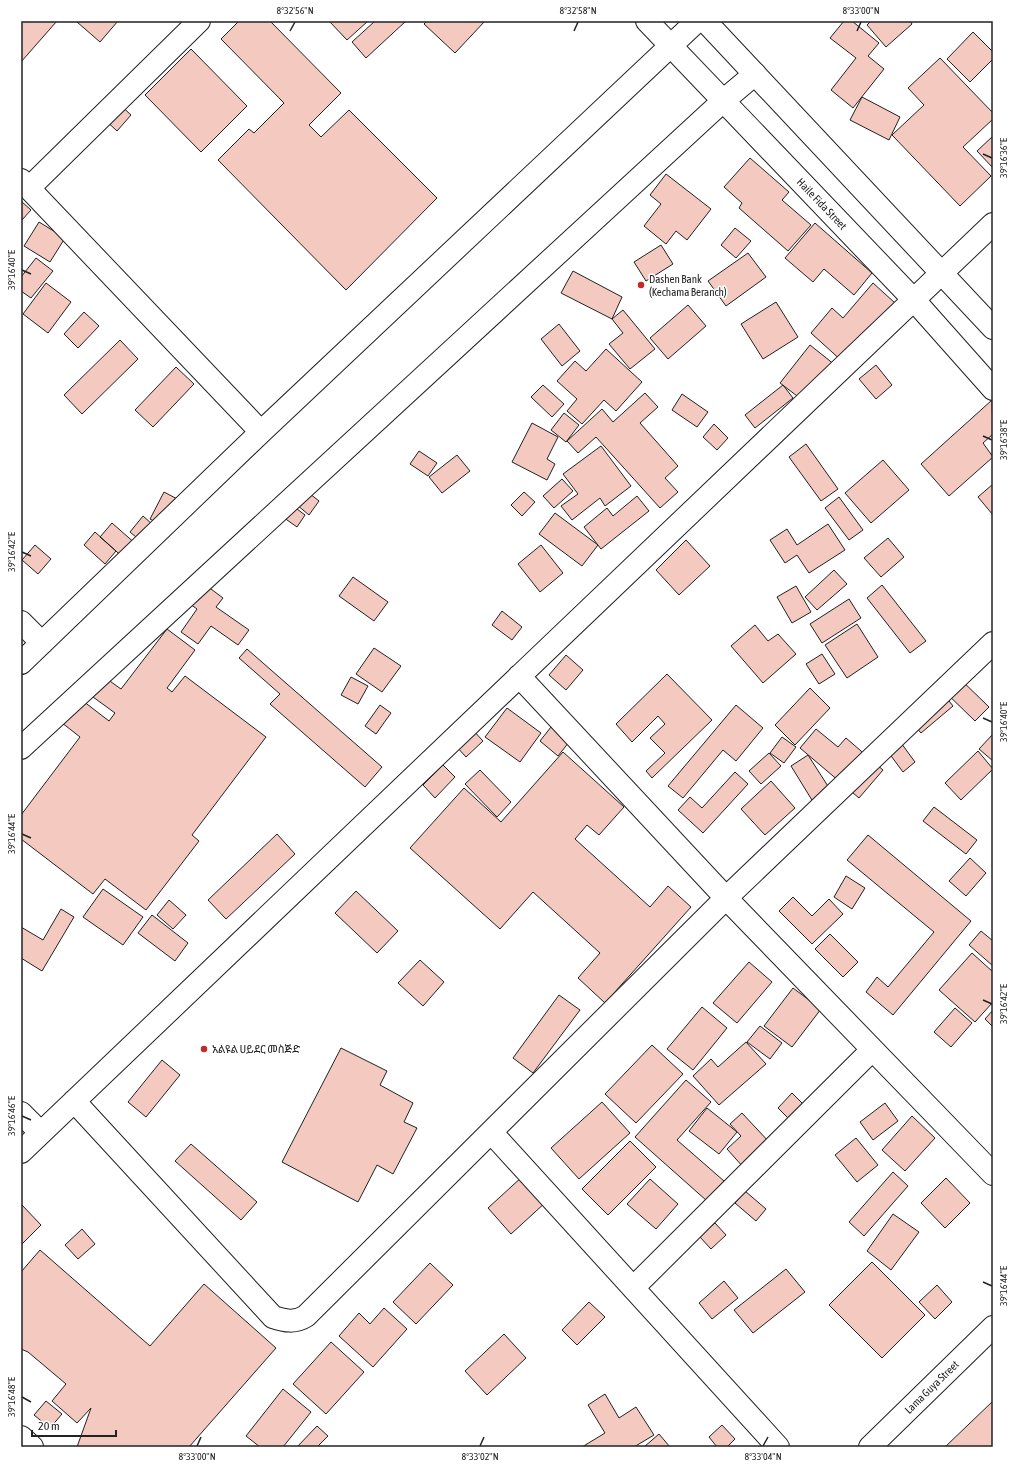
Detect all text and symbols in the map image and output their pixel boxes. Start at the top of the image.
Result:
text: 8°32'56"N [276,5,314,16]
text: 8°32'58"N [559,5,597,16]
text: 8°33'00"N [842,5,880,16]
text: 39°16'36"E [998,137,1009,178]
street label: Haile Fida Street [795,176,849,232]
text: 39°16'40"E [6,249,17,290]
place label: Dashen Bank (Kechama Beranch) [649,273,727,298]
marker: Dashen Bank (Kechama Beranch) [636,280,646,290]
text: 39°16'38"E [998,419,1009,460]
text: 39°16'42"E [6,531,17,572]
text: 39°16'40"E [998,701,1009,742]
text: 39°16'44"E [6,813,17,854]
text: 39°16'42"E [998,983,1009,1024]
place label: አልዩል ሀይደር መስጅድ [212,1043,300,1055]
marker: አልዩል ሀይደር መስጅድ [199,1044,209,1054]
text: 39°16'46"E [6,1095,17,1136]
text: 39°16'44"E [998,1265,1009,1306]
street label: Lama Guya Street [902,1358,961,1416]
text: 39°16'48"E [6,1376,17,1417]
scale bar [32,1412,116,1438]
text: 20 m [38,1419,60,1433]
text: 8°33'00"N [178,1451,216,1462]
text: 8°33'02"N [461,1451,499,1462]
text: 8°33'04"N [744,1451,782,1462]

